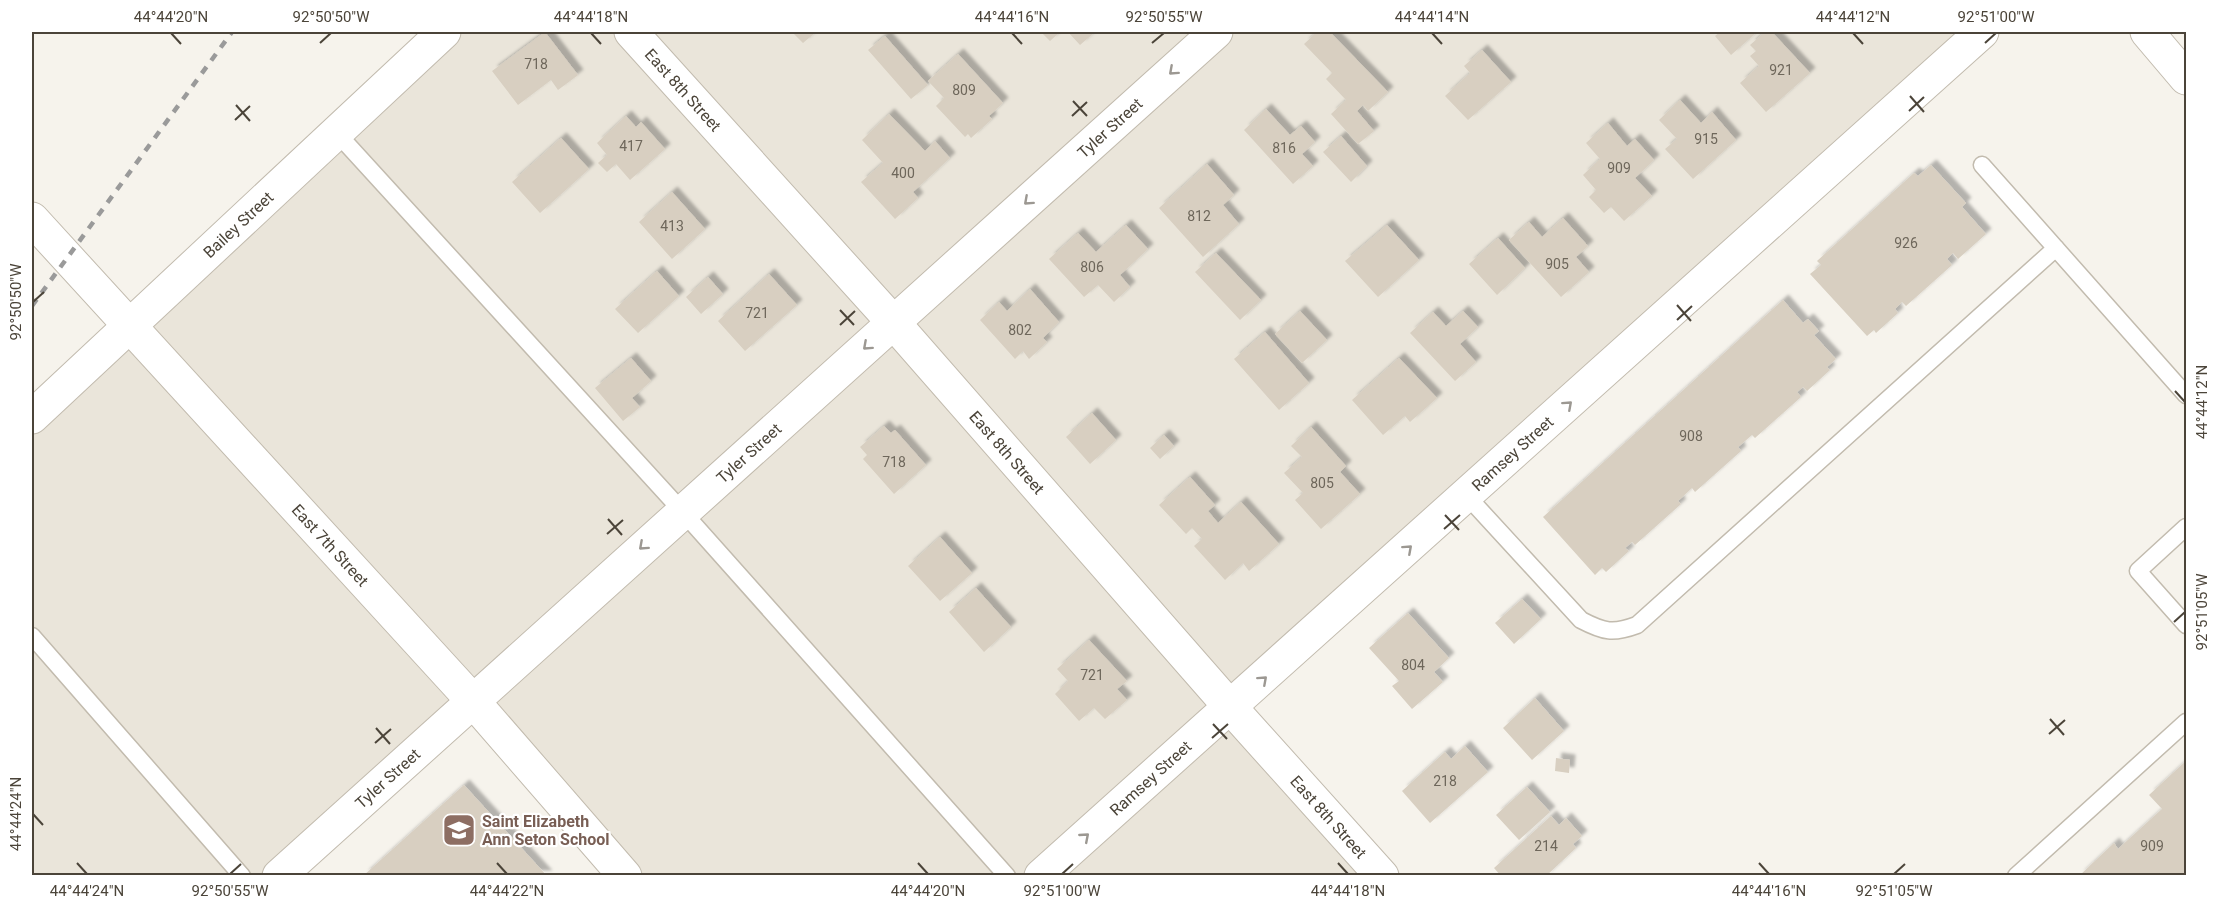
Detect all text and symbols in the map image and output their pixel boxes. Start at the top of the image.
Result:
text: 44°44'20"N [134,8,208,26]
text: 92°50'50"W [293,8,369,26]
text: 44°44'18"N [554,8,628,26]
text: 44°44'16"N [975,8,1049,26]
text: 92°50'55"W [1126,8,1202,26]
text: 44°44'14"N [1395,8,1469,26]
text: 44°44'12"N [1816,8,1890,26]
text: 92°51'00"W [1958,8,2034,26]
street label: East 8th Street [641,45,725,135]
house number: 718 [524,56,548,72]
house number: 921 [1769,62,1793,78]
one-way arrow [1169,64,1179,75]
house number: 809 [952,82,976,98]
street label: Tyler Street [1073,94,1146,162]
house number: 915 [1694,131,1718,147]
house number: 417 [619,138,643,154]
house number: 816 [1272,140,1296,156]
house number: 909 [1607,160,1631,176]
house number: 400 [891,165,915,181]
street label: Bailey Street [199,187,277,262]
one-way arrow [1024,194,1034,205]
house number: 812 [1187,208,1211,224]
house number: 413 [660,218,684,234]
house number: 926 [1894,235,1918,251]
house number: 905 [1545,256,1569,272]
house number: 806 [1080,259,1104,275]
text: 92°50'50"W [7,264,25,340]
house number: 721 [745,305,769,321]
house number: 802 [1008,322,1032,338]
one-way arrow [863,338,874,349]
text: 44°44'12"N [2193,365,2211,439]
one-way arrow [1561,401,1572,412]
street label: East 8th Street [966,407,1049,498]
street label: Ramsey Street [1468,412,1557,495]
street label: Tyler Street [712,419,785,487]
house number: 908 [1679,428,1703,444]
house number: 718 [882,454,906,470]
house number: 805 [1310,475,1334,491]
street label: East 7th Street [288,500,373,590]
one-way arrow [640,538,651,549]
one-way arrow [1401,545,1411,556]
text: 92°51'05"W [2193,574,2211,650]
house number: 804 [1401,657,1425,673]
house number: 721 [1080,667,1104,683]
one-way arrow [1256,676,1266,687]
street label: Ramsey Street [1106,736,1195,819]
street label: Tyler Street [351,744,424,812]
street label: East 8th Street [1287,771,1371,862]
house number: 218 [1433,773,1457,789]
text: 44°44'24"N [7,777,25,851]
school or university icon: Saint Elizabeth Ann Seton School [441,812,477,848]
place label: Saint Elizabeth Ann Seton School [482,812,610,849]
one-way arrow [1078,833,1089,844]
house number: 214 [1534,838,1558,854]
house number: 909 [2140,838,2164,854]
text: 44°44'24"N [50,882,124,900]
text: 92°50'55"W [192,882,268,900]
text: 44°44'22"N [470,882,544,900]
text: 44°44'20"N [891,882,965,900]
text: 92°51'00"W [1024,882,1100,900]
text: 44°44'18"N [1311,882,1385,900]
text: 44°44'16"N [1732,882,1806,900]
text: 92°51'05"W [1856,882,1932,900]

